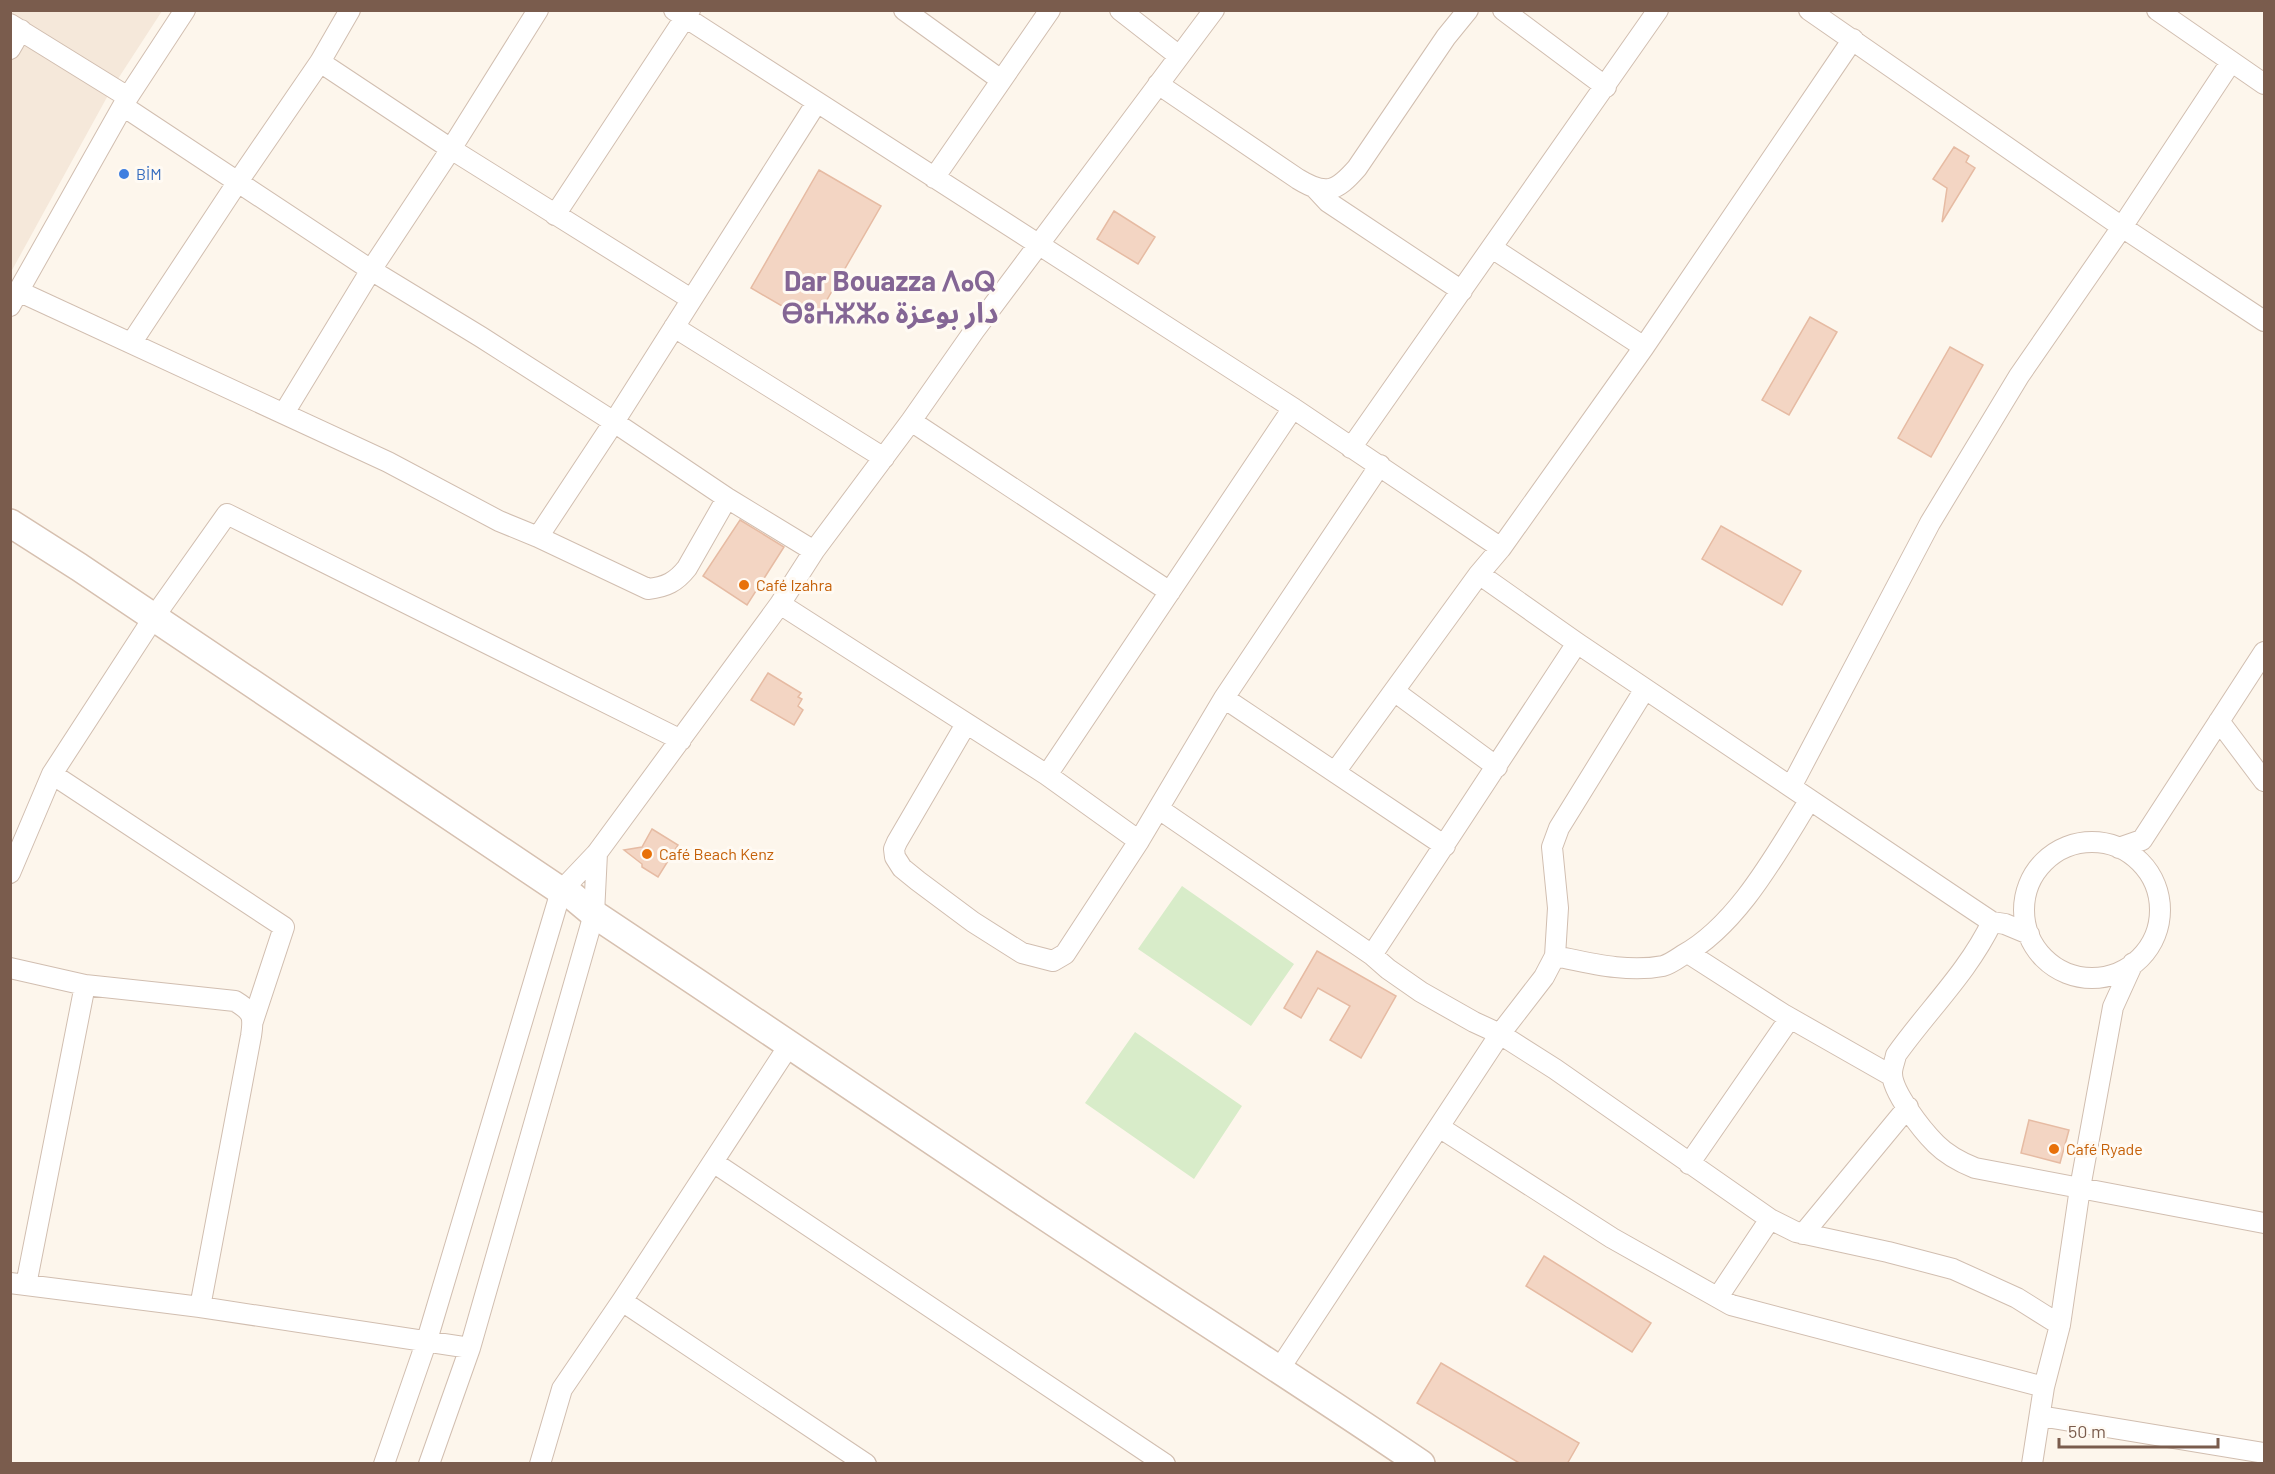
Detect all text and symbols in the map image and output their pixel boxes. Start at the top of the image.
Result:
place label: BİM [136,164,162,183]
marker: BİM [117,167,131,181]
district label: Dar Bouazza ⴷⴰⵕ ⴱⵓⵄⵣⵣⴰ دار بوعزة [782,263,998,330]
place label: Café Izahra [756,575,832,594]
marker: Café Izahra [737,578,751,592]
place label: Café Beach Kenz [659,844,774,863]
marker: Café Beach Kenz [640,847,654,861]
place label: Café Ryade [2066,1139,2143,1158]
marker: Café Ryade [2047,1142,2061,1156]
scale bar [2059,1411,2218,1449]
text: 50 m [2068,1420,2106,1442]

